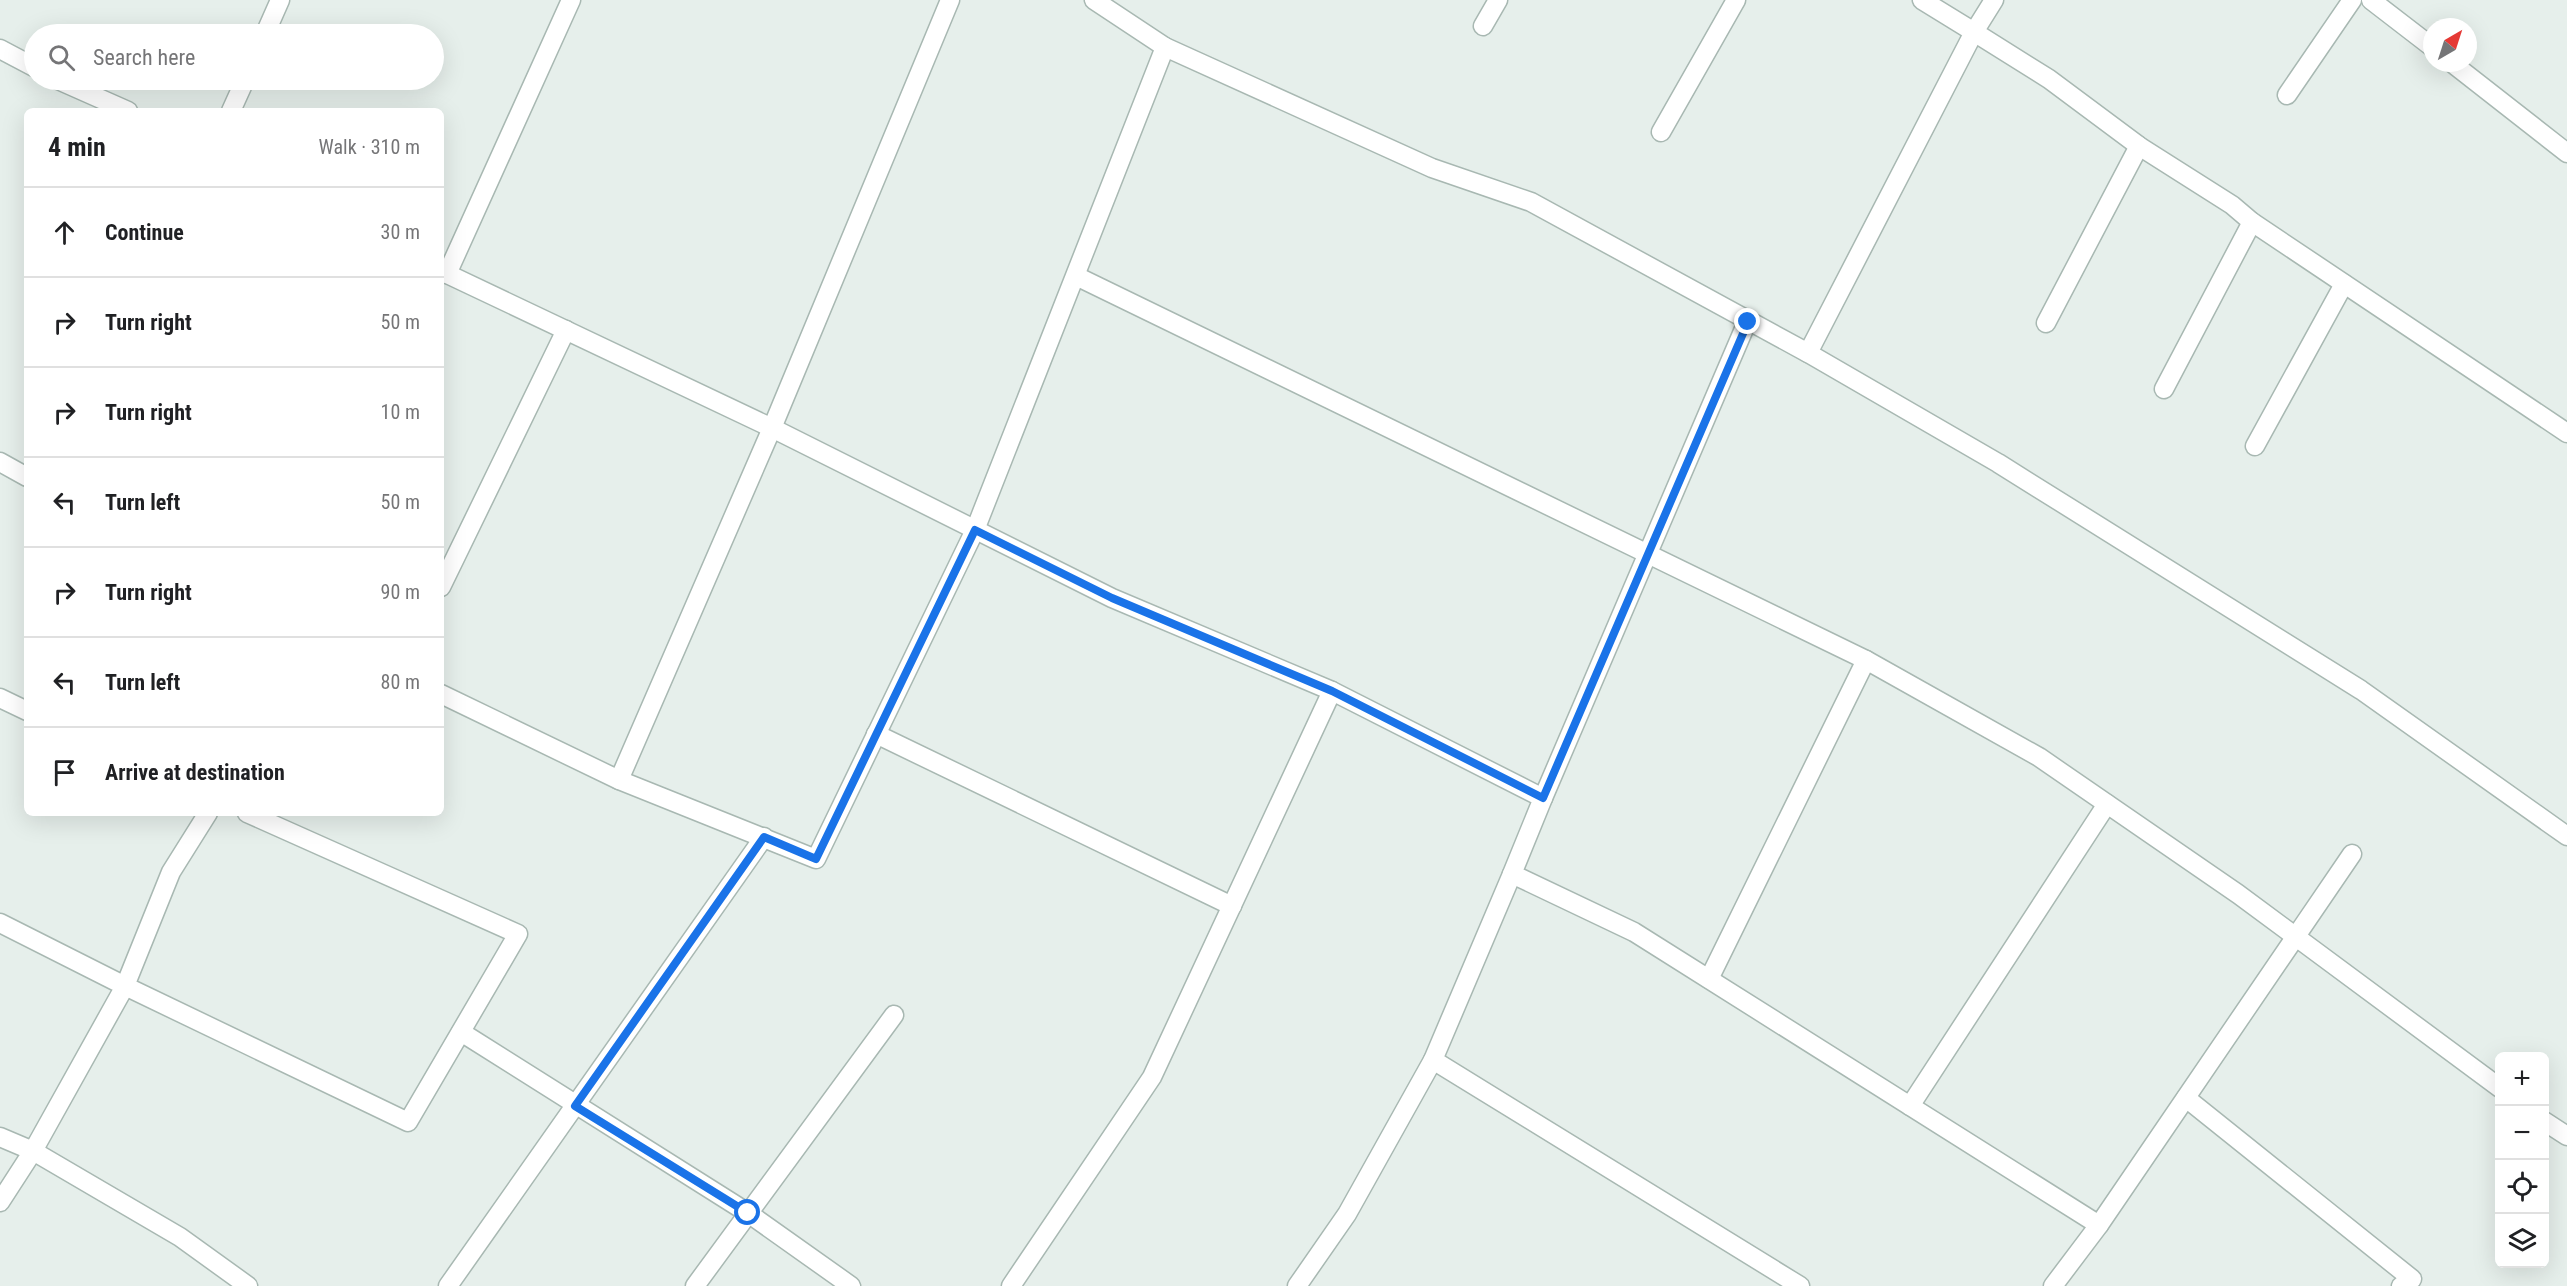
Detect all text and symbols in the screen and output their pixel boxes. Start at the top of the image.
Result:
north arrow [2423,18,2477,72]
search box [24,24,444,90]
icon: search [45,41,78,74]
text: Search here [93,45,195,70]
text: 4 min [48,132,106,162]
text: Walk · 310 m [319,135,420,159]
icon: ahead [48,216,81,249]
text: Continue [105,220,184,245]
text: 30 m [381,220,420,244]
icon: right [48,306,81,339]
route end [1734,308,1760,334]
text: Turn right [105,310,192,335]
text: 50 m [381,310,420,334]
icon: right [48,396,81,429]
text: Turn right [105,400,192,425]
text: 10 m [381,400,420,424]
icon: left [48,486,81,519]
text: Turn left [105,490,180,515]
text: 50 m [381,490,420,514]
icon: right [48,576,81,609]
text: Turn right [105,580,192,605]
text: 90 m [381,580,420,604]
icon: left [48,666,81,699]
text: Turn left [105,670,180,695]
text: 80 m [381,670,420,694]
icon: arrive [48,756,81,789]
text: Arrive at destination [105,760,285,785]
map controls [2495,1052,2549,1268]
button: + [2495,1052,2549,1106]
button: − [2495,1106,2549,1160]
button: locate [2495,1160,2549,1214]
route start [734,1199,760,1225]
button: layers [2495,1214,2549,1268]

